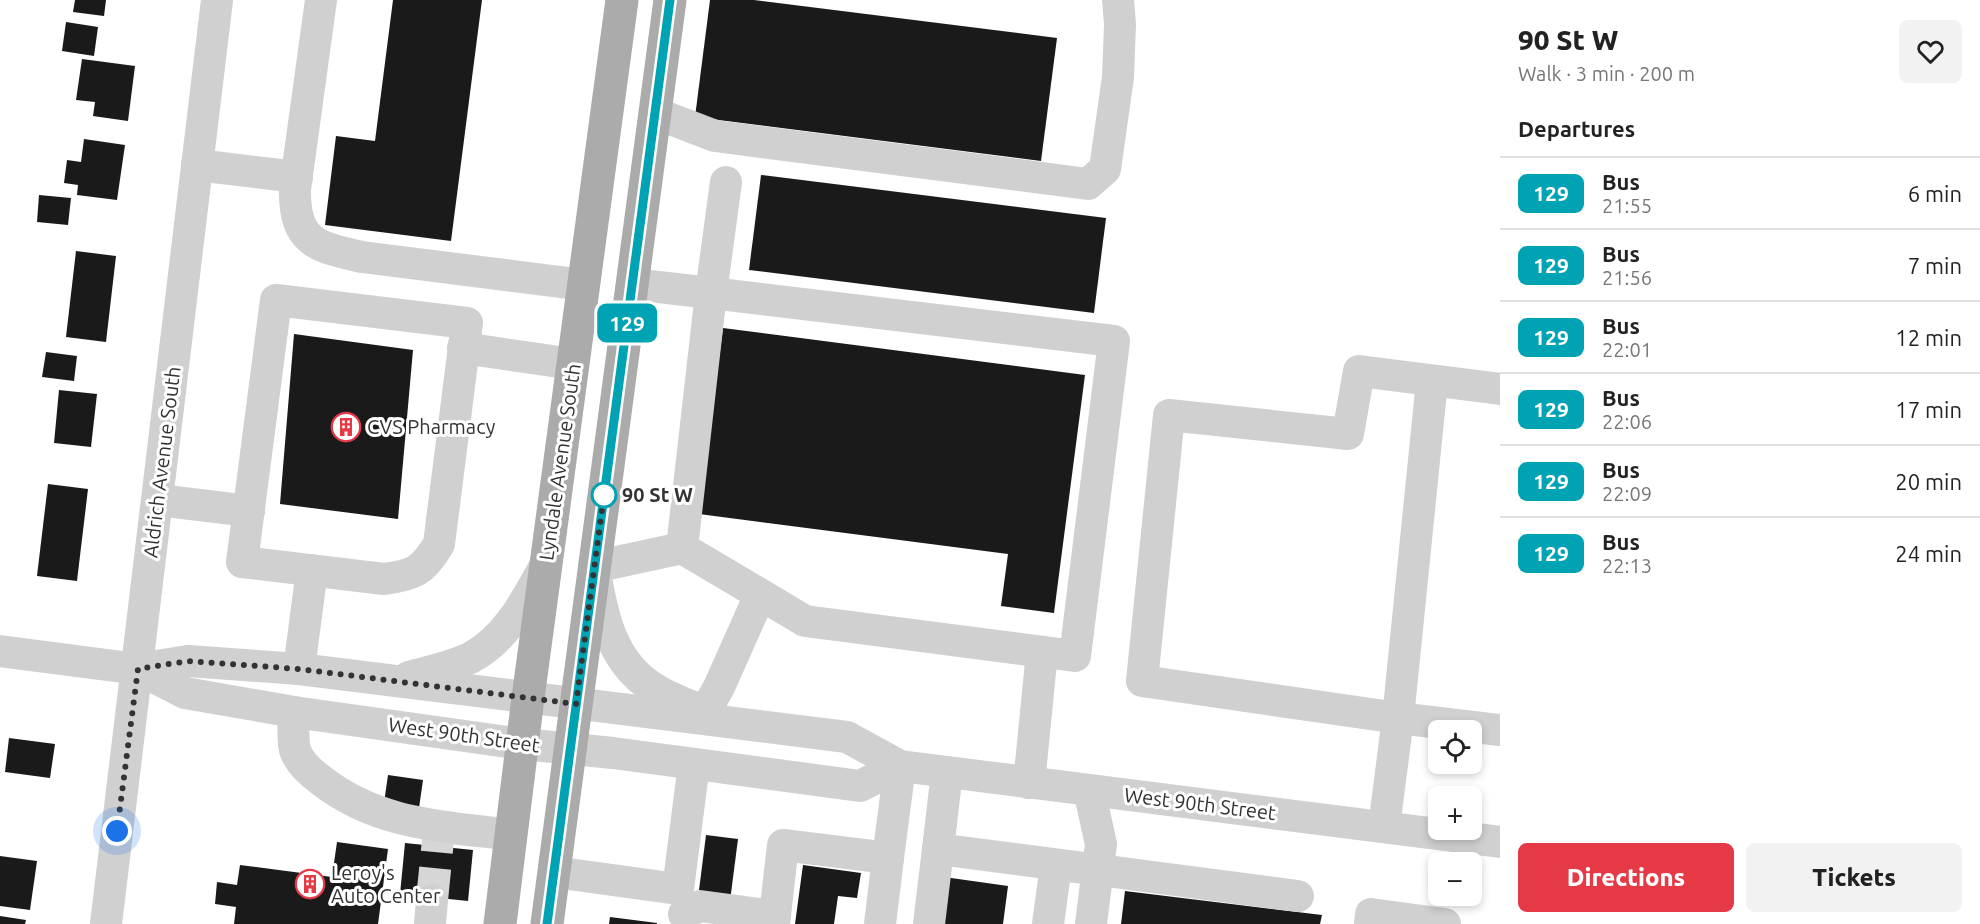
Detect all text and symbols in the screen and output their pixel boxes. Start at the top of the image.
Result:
button: heart [1899,20,1962,83]
text: 90 St W [1518,24,1618,55]
text: Walk · 3 min · 200 m [1518,62,1695,85]
text: Departures [1518,116,1635,141]
text: Bus [1602,169,1640,194]
text: 129 [1533,181,1569,205]
text: 6 min [1908,181,1962,206]
text: 21:55 [1602,194,1652,217]
text: Bus [1602,241,1640,266]
text: 129 [1533,253,1569,277]
text: 7 min [1908,253,1962,278]
text: 21:56 [1602,266,1652,289]
line badge: 129 [592,304,662,342]
text: 129 [609,311,645,335]
text: Bus [1602,313,1640,338]
text: 129 [1533,325,1569,349]
text: 12 min [1895,325,1962,350]
text: 22:01 [1602,338,1652,361]
street label: Lyndale Avenue South [534,362,585,562]
street label: Aldrich Avenue South [138,365,185,559]
text: Bus [1602,385,1640,410]
text: 129 [1533,397,1569,421]
text: 17 min [1895,397,1962,422]
text: 22:06 [1602,410,1652,433]
building icon: CVS Pharmacy [330,411,362,443]
place label: CVS Pharmacy [367,415,496,438]
text: Bus [1602,457,1640,482]
text: 129 [1533,469,1569,493]
text: 20 min [1895,469,1962,494]
marker: 90 St W [591,482,617,508]
text: 22:09 [1602,482,1652,505]
place label: 90 St W [622,483,693,506]
text: Bus [1602,529,1640,554]
text: 129 [1533,541,1569,565]
text: 24 min [1895,541,1962,566]
text: 22:13 [1602,554,1652,577]
street label: West 90th Street [387,712,541,757]
map controls [1428,720,1482,906]
button: locate [1428,720,1482,774]
street label: West 90th Street [1123,783,1277,824]
button: + [1428,786,1482,840]
your location [102,816,132,846]
button: Directions [1518,843,1734,912]
button: Tickets [1746,843,1962,912]
button: − [1428,852,1482,906]
place label: Leroy's Auto Center [331,861,441,907]
building icon: Leroy's Auto Center [294,868,326,900]

